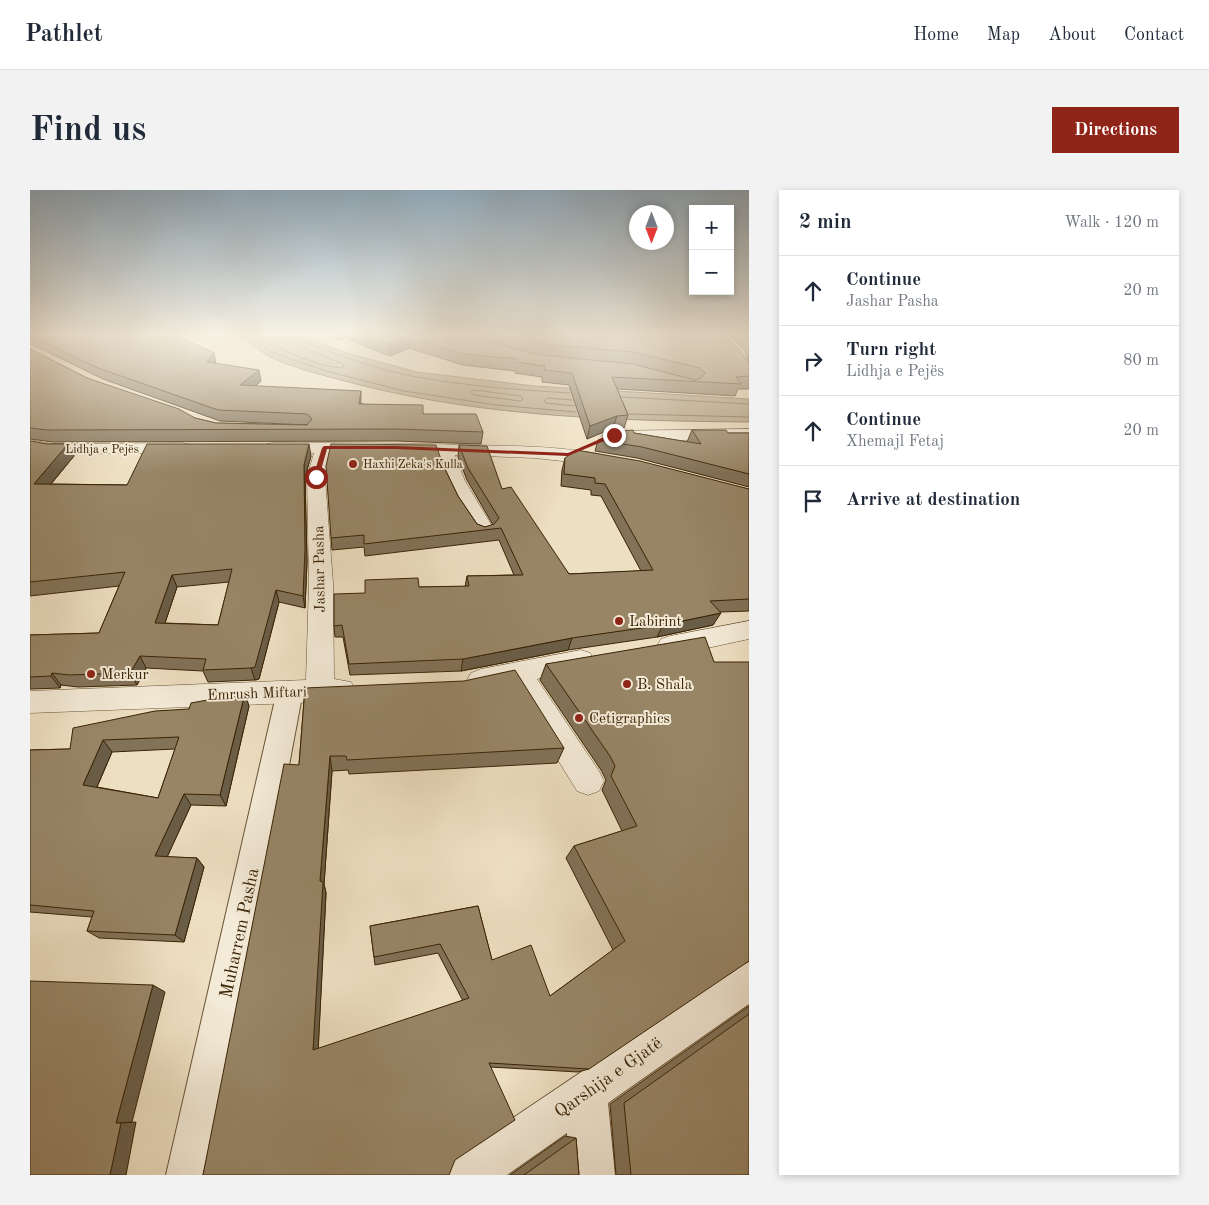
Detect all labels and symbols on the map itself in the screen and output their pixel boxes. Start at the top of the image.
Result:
north arrow [629,205,674,250]
route end [603,424,626,447]
street label: Lidhja e Pejës [65,444,139,456]
marker: Haxhi Zeka's Kulla [347,458,359,470]
place label: Haxhi Zeka's Kulla [363,459,463,471]
route start [305,466,328,489]
street label: Jashar Pasha [312,525,329,613]
marker: Labirint [613,615,625,627]
place label: Labirint [629,615,682,630]
marker: Merkur [85,668,97,680]
place label: Merkur [101,668,149,683]
marker: B. Shala [621,678,633,690]
place label: B. Shala [637,678,693,693]
street label: Emrush Miftari [207,685,307,704]
marker: Cetigraphics [573,712,585,724]
place label: Cetigraphics [589,712,670,727]
street label: Muharrem Pasha [217,866,263,1000]
street label: Qarshija e Gjatë [552,1034,666,1121]

